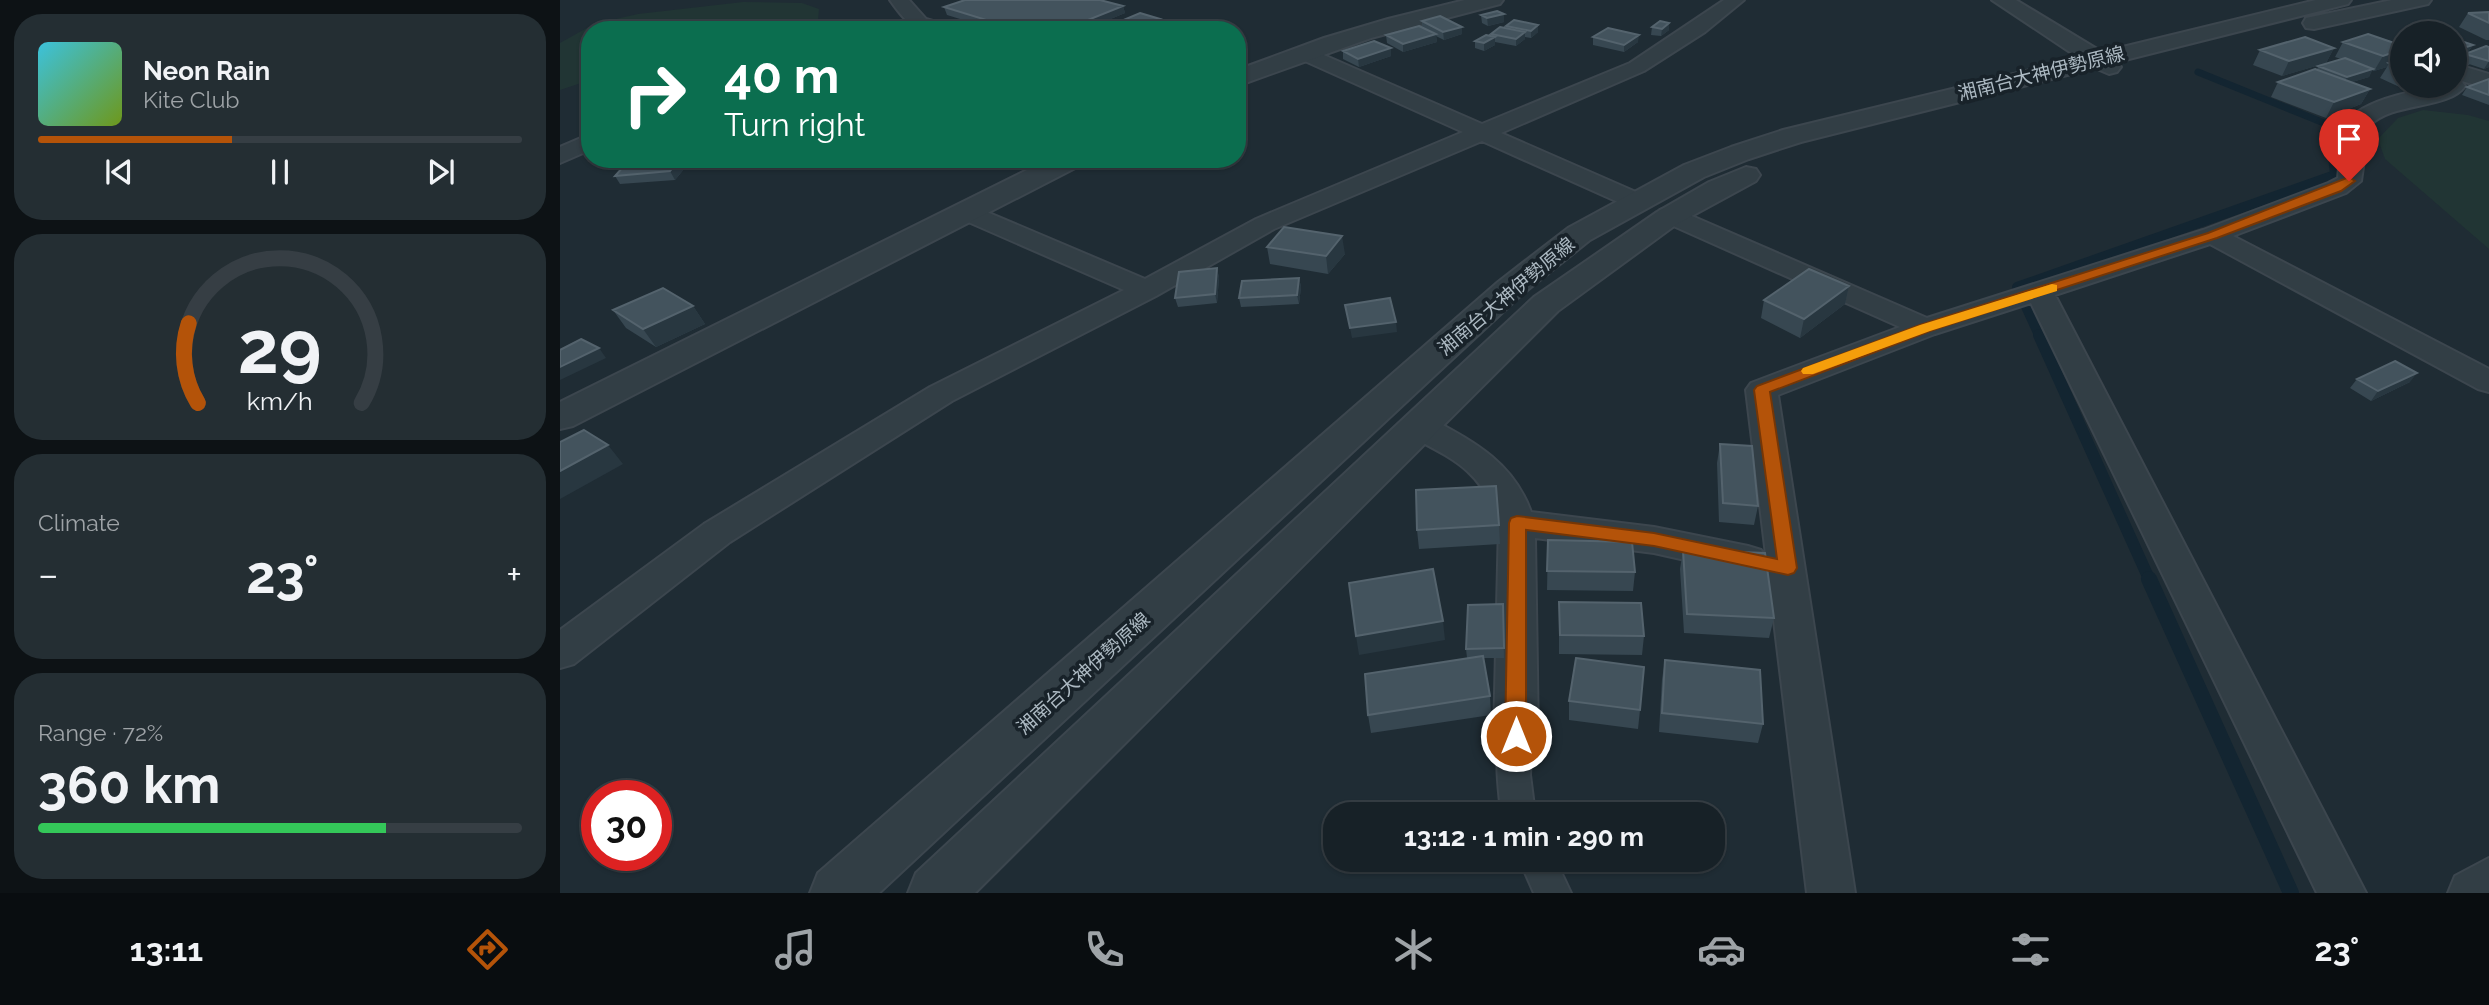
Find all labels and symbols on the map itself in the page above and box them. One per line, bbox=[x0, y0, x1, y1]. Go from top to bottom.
street label: 湘南台大神伊勢原線 bbox=[1955, 42, 2127, 104]
pin bbox=[2319, 109, 2379, 181]
street label: 湘南台大神伊勢原線 bbox=[1433, 233, 1579, 359]
street label: 湘南台大神伊勢原線 bbox=[1012, 608, 1154, 738]
position arrow bbox=[1479, 699, 1553, 773]
speed limit sign: 30 bbox=[581, 780, 672, 871]

